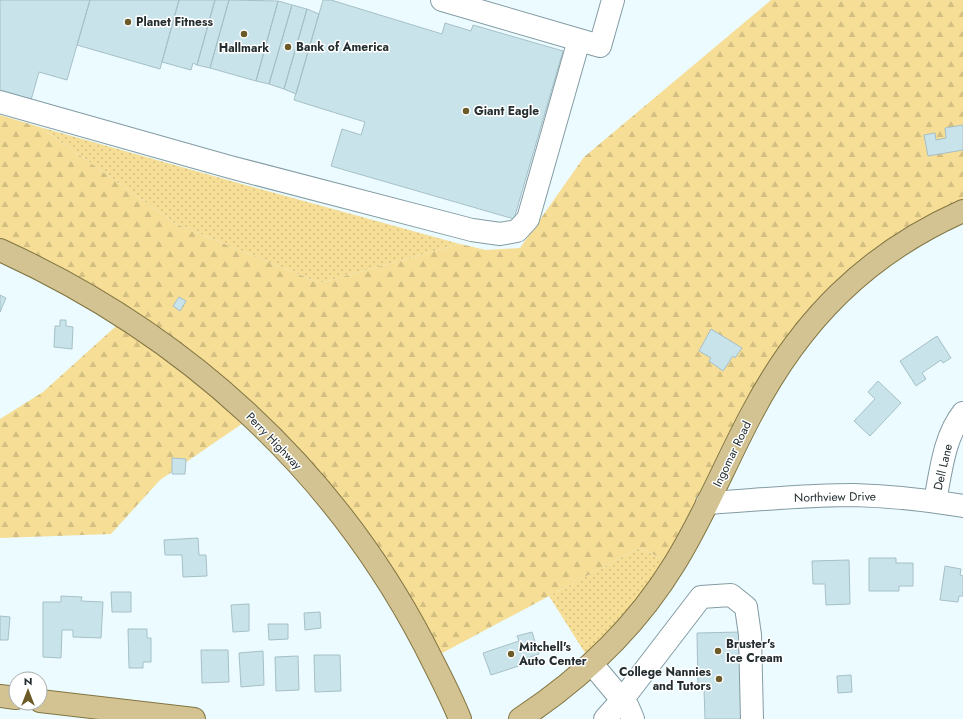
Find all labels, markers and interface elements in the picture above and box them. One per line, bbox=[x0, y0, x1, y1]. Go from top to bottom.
place label: Planet Fitness bbox=[136, 13, 213, 31]
marker: Planet Fitness bbox=[123, 17, 133, 27]
marker: Hallmark bbox=[239, 29, 249, 39]
place label: Bank of America bbox=[296, 38, 389, 56]
place label: Hallmark bbox=[219, 39, 269, 57]
marker: Bank of America bbox=[283, 42, 293, 52]
place label: Giant Eagle bbox=[474, 102, 539, 120]
marker: Giant Eagle bbox=[461, 106, 471, 116]
street label: Perry Highway bbox=[242, 408, 307, 474]
street label: Ingomar Road bbox=[708, 418, 756, 490]
street label: Dell Lane bbox=[929, 442, 957, 492]
street label: Northview Drive bbox=[794, 487, 876, 507]
place label: Bruster's Ice Cream bbox=[726, 635, 783, 667]
place label: Mitchell's Auto Center bbox=[518, 638, 587, 670]
marker: Bruster's Ice Cream bbox=[713, 646, 723, 656]
marker: Mitchell's Auto Center bbox=[506, 649, 516, 659]
place label: College Nannies and Tutors bbox=[619, 663, 712, 695]
north arrow bbox=[8, 671, 48, 711]
text: N bbox=[24, 673, 32, 689]
marker: College Nannies and Tutors bbox=[714, 674, 724, 684]

